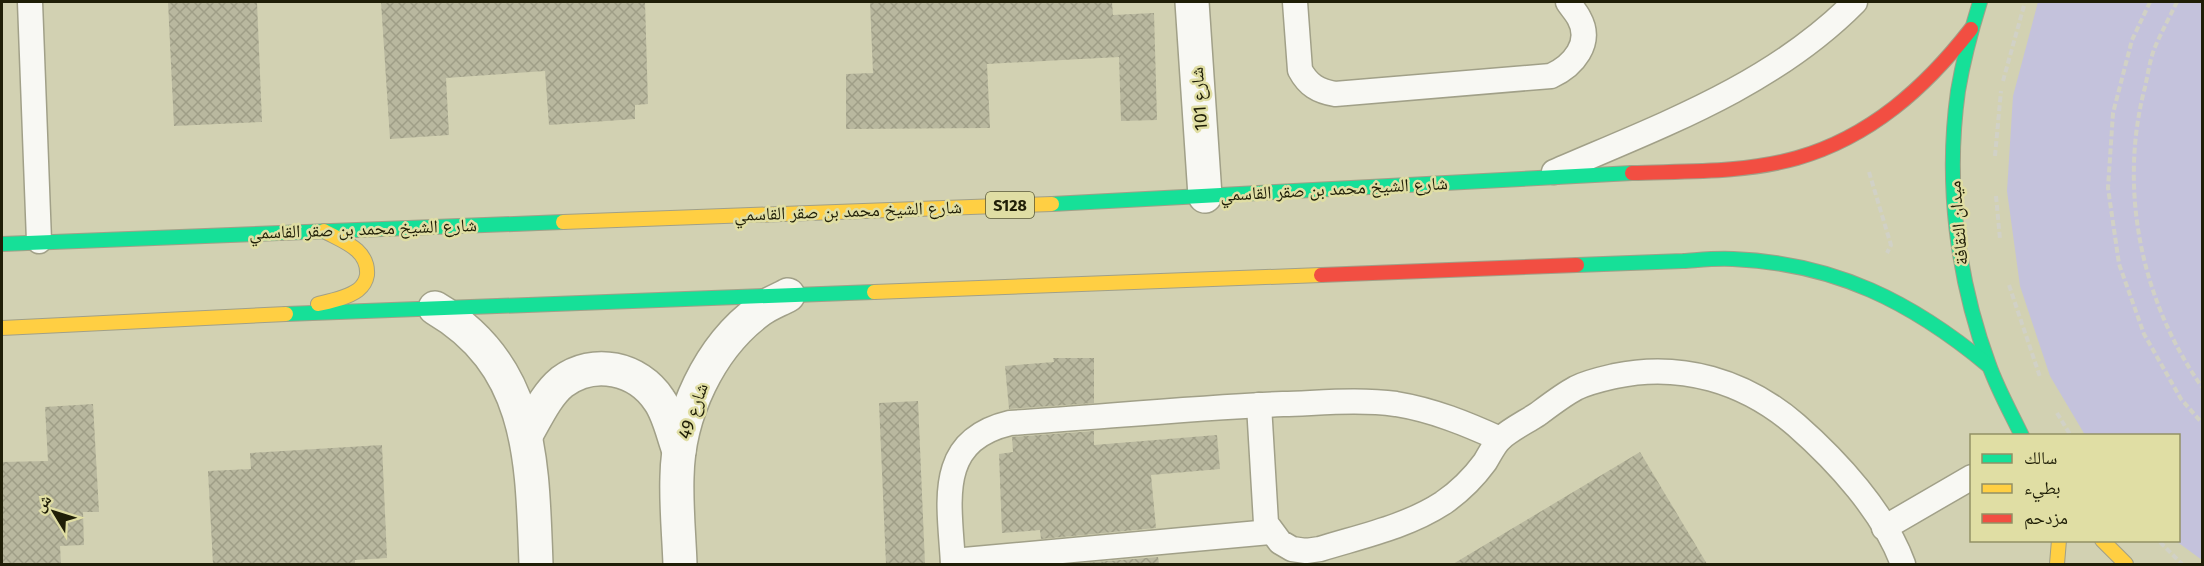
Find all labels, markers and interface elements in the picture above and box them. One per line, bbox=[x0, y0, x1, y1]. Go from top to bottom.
street label: شارع 101 bbox=[1186, 66, 1212, 132]
street label: شارع الشيخ محمد بن صقر القاسمي bbox=[1220, 172, 1449, 210]
street label: ميدان الثقافة bbox=[1943, 180, 1973, 266]
road number: S128 bbox=[986, 192, 1034, 218]
street label: شارع الشيخ محمد بن صقر القاسمي bbox=[734, 196, 962, 230]
street label: شارع الشيخ محمد بن صقر القاسمي bbox=[249, 214, 477, 248]
street label: شارع 49 bbox=[673, 380, 713, 442]
legend bbox=[1970, 434, 2180, 542]
text: سالك bbox=[2024, 447, 2057, 469]
text: بطيء bbox=[2024, 477, 2061, 503]
north arrow bbox=[24, 482, 84, 542]
text: ش bbox=[30, 491, 55, 516]
text: مزدحم bbox=[2024, 507, 2068, 530]

